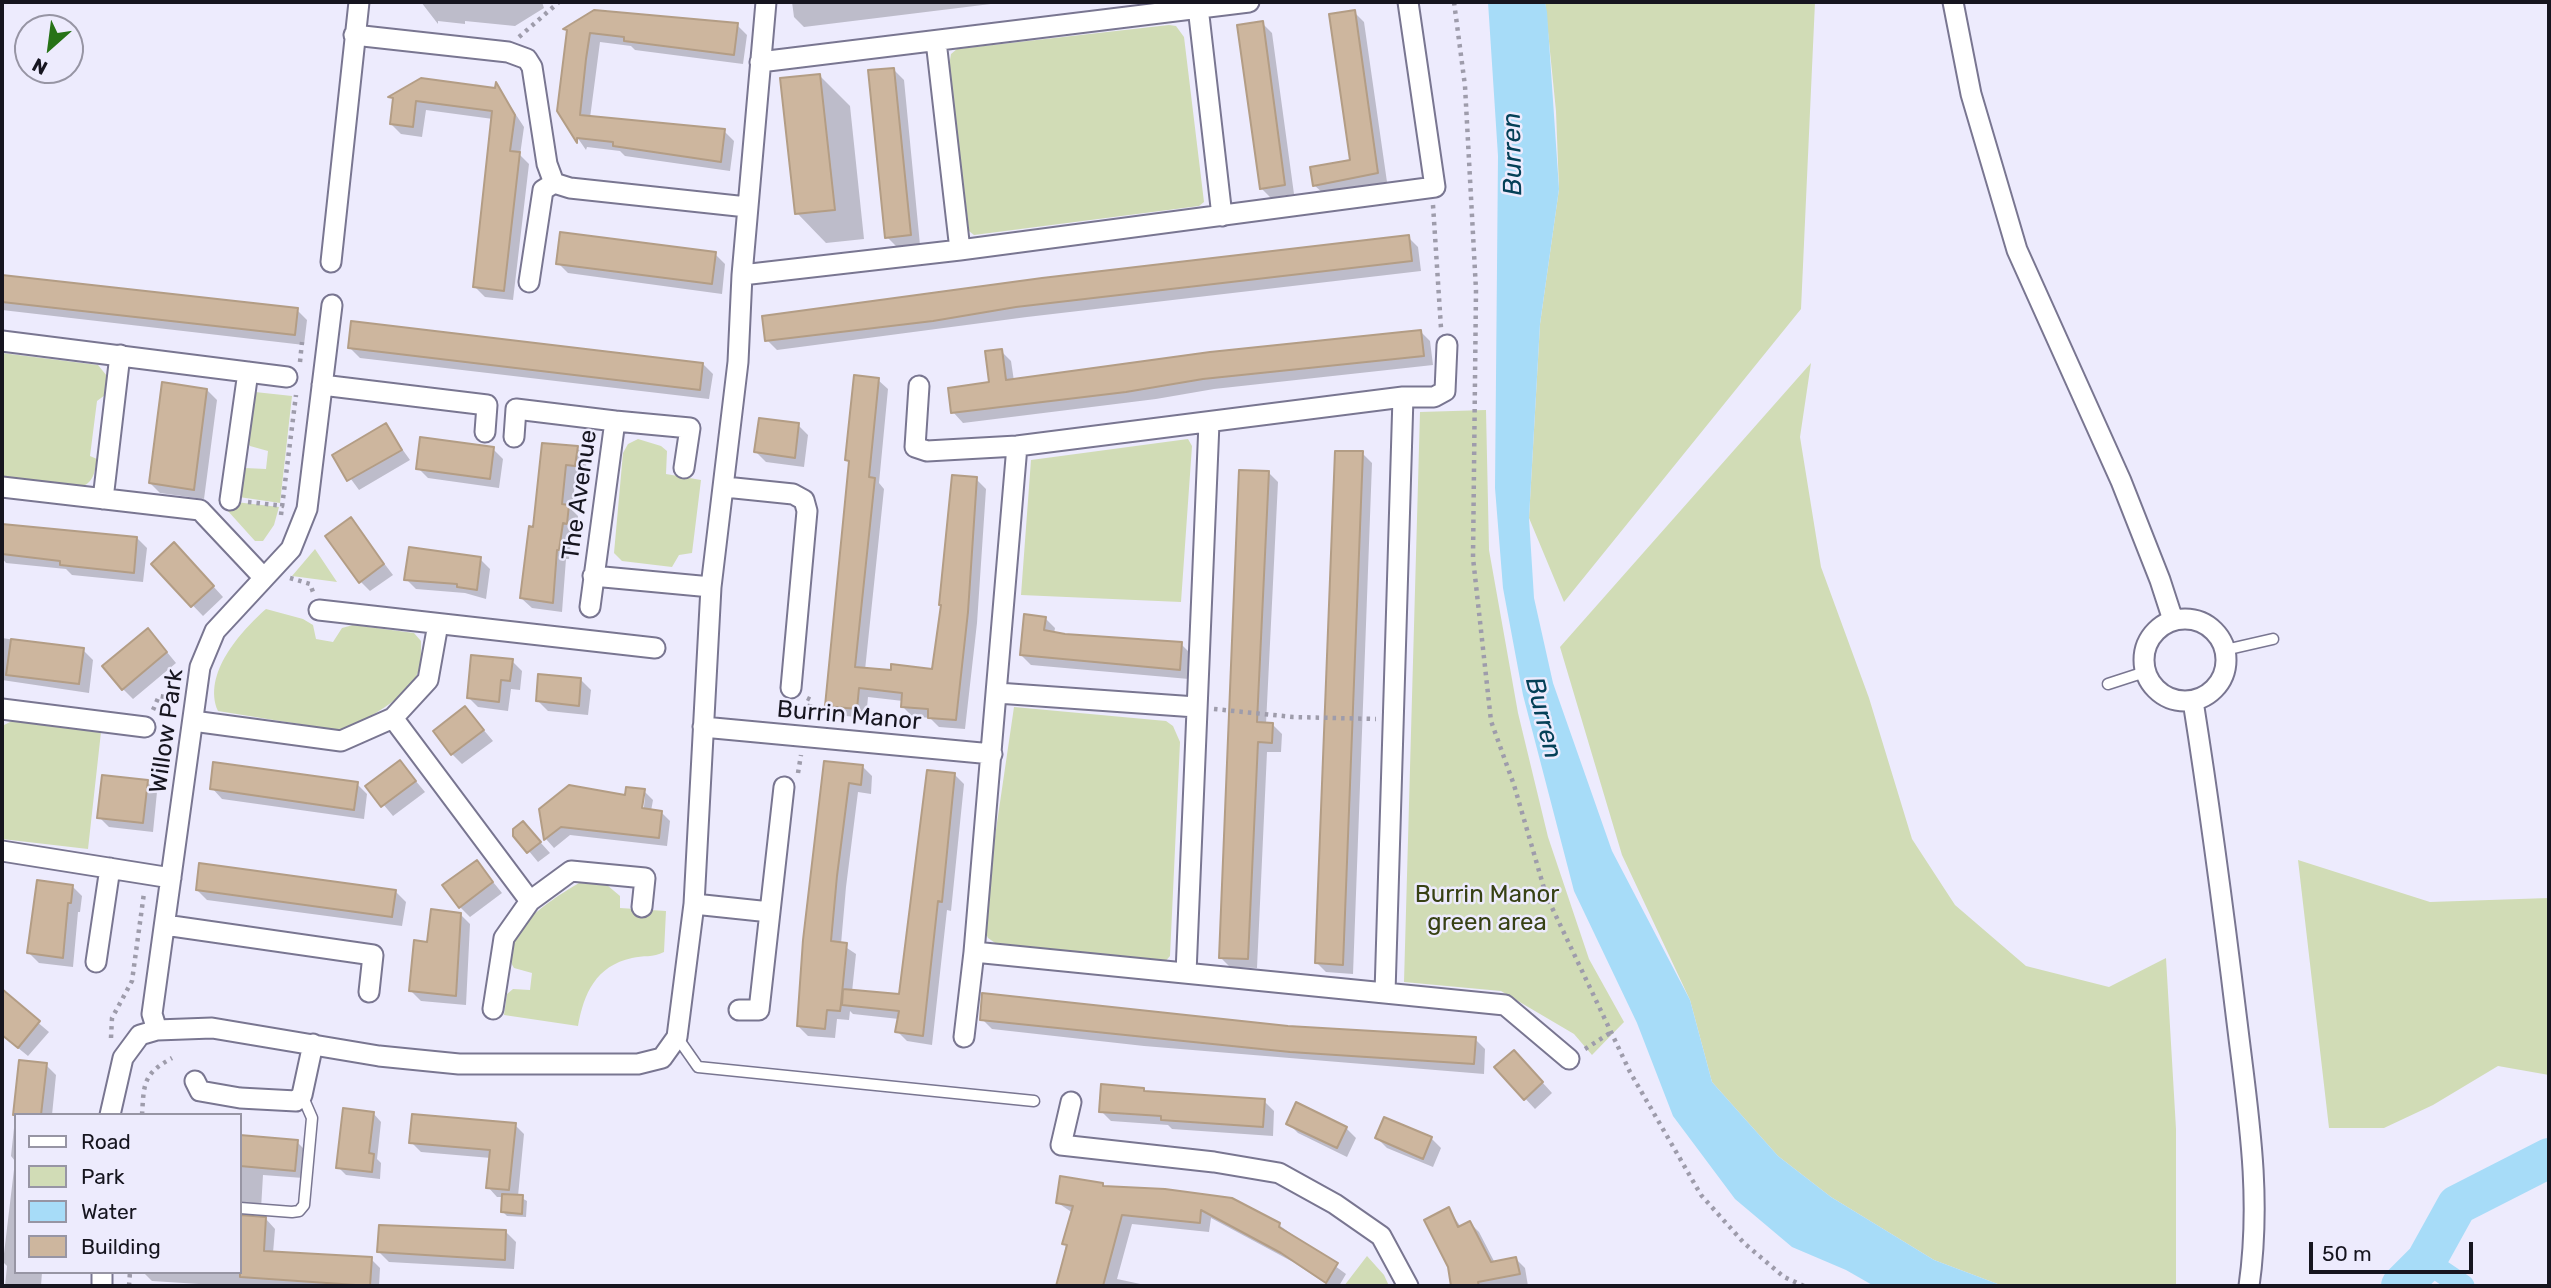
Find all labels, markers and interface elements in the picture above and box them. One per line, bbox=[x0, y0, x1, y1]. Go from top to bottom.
north arrow bbox=[14, 14, 84, 84]
text: N bbox=[28, 53, 51, 80]
water label: Burren bbox=[1497, 112, 1529, 196]
street label: The Avenue bbox=[557, 428, 603, 562]
street label: Willow Park bbox=[144, 667, 190, 795]
water label: Burren bbox=[1518, 674, 1568, 762]
street label: Burrin Manor bbox=[776, 695, 922, 737]
park label: Burrin Manor green area bbox=[1415, 881, 1559, 937]
legend bbox=[14, 1113, 242, 1274]
text: Road bbox=[81, 1129, 131, 1154]
text: Park bbox=[81, 1164, 125, 1189]
text: Water bbox=[81, 1199, 137, 1224]
scale bar bbox=[2313, 1228, 2478, 1272]
text: Building bbox=[81, 1234, 161, 1259]
text: 50 m bbox=[2322, 1241, 2372, 1266]

